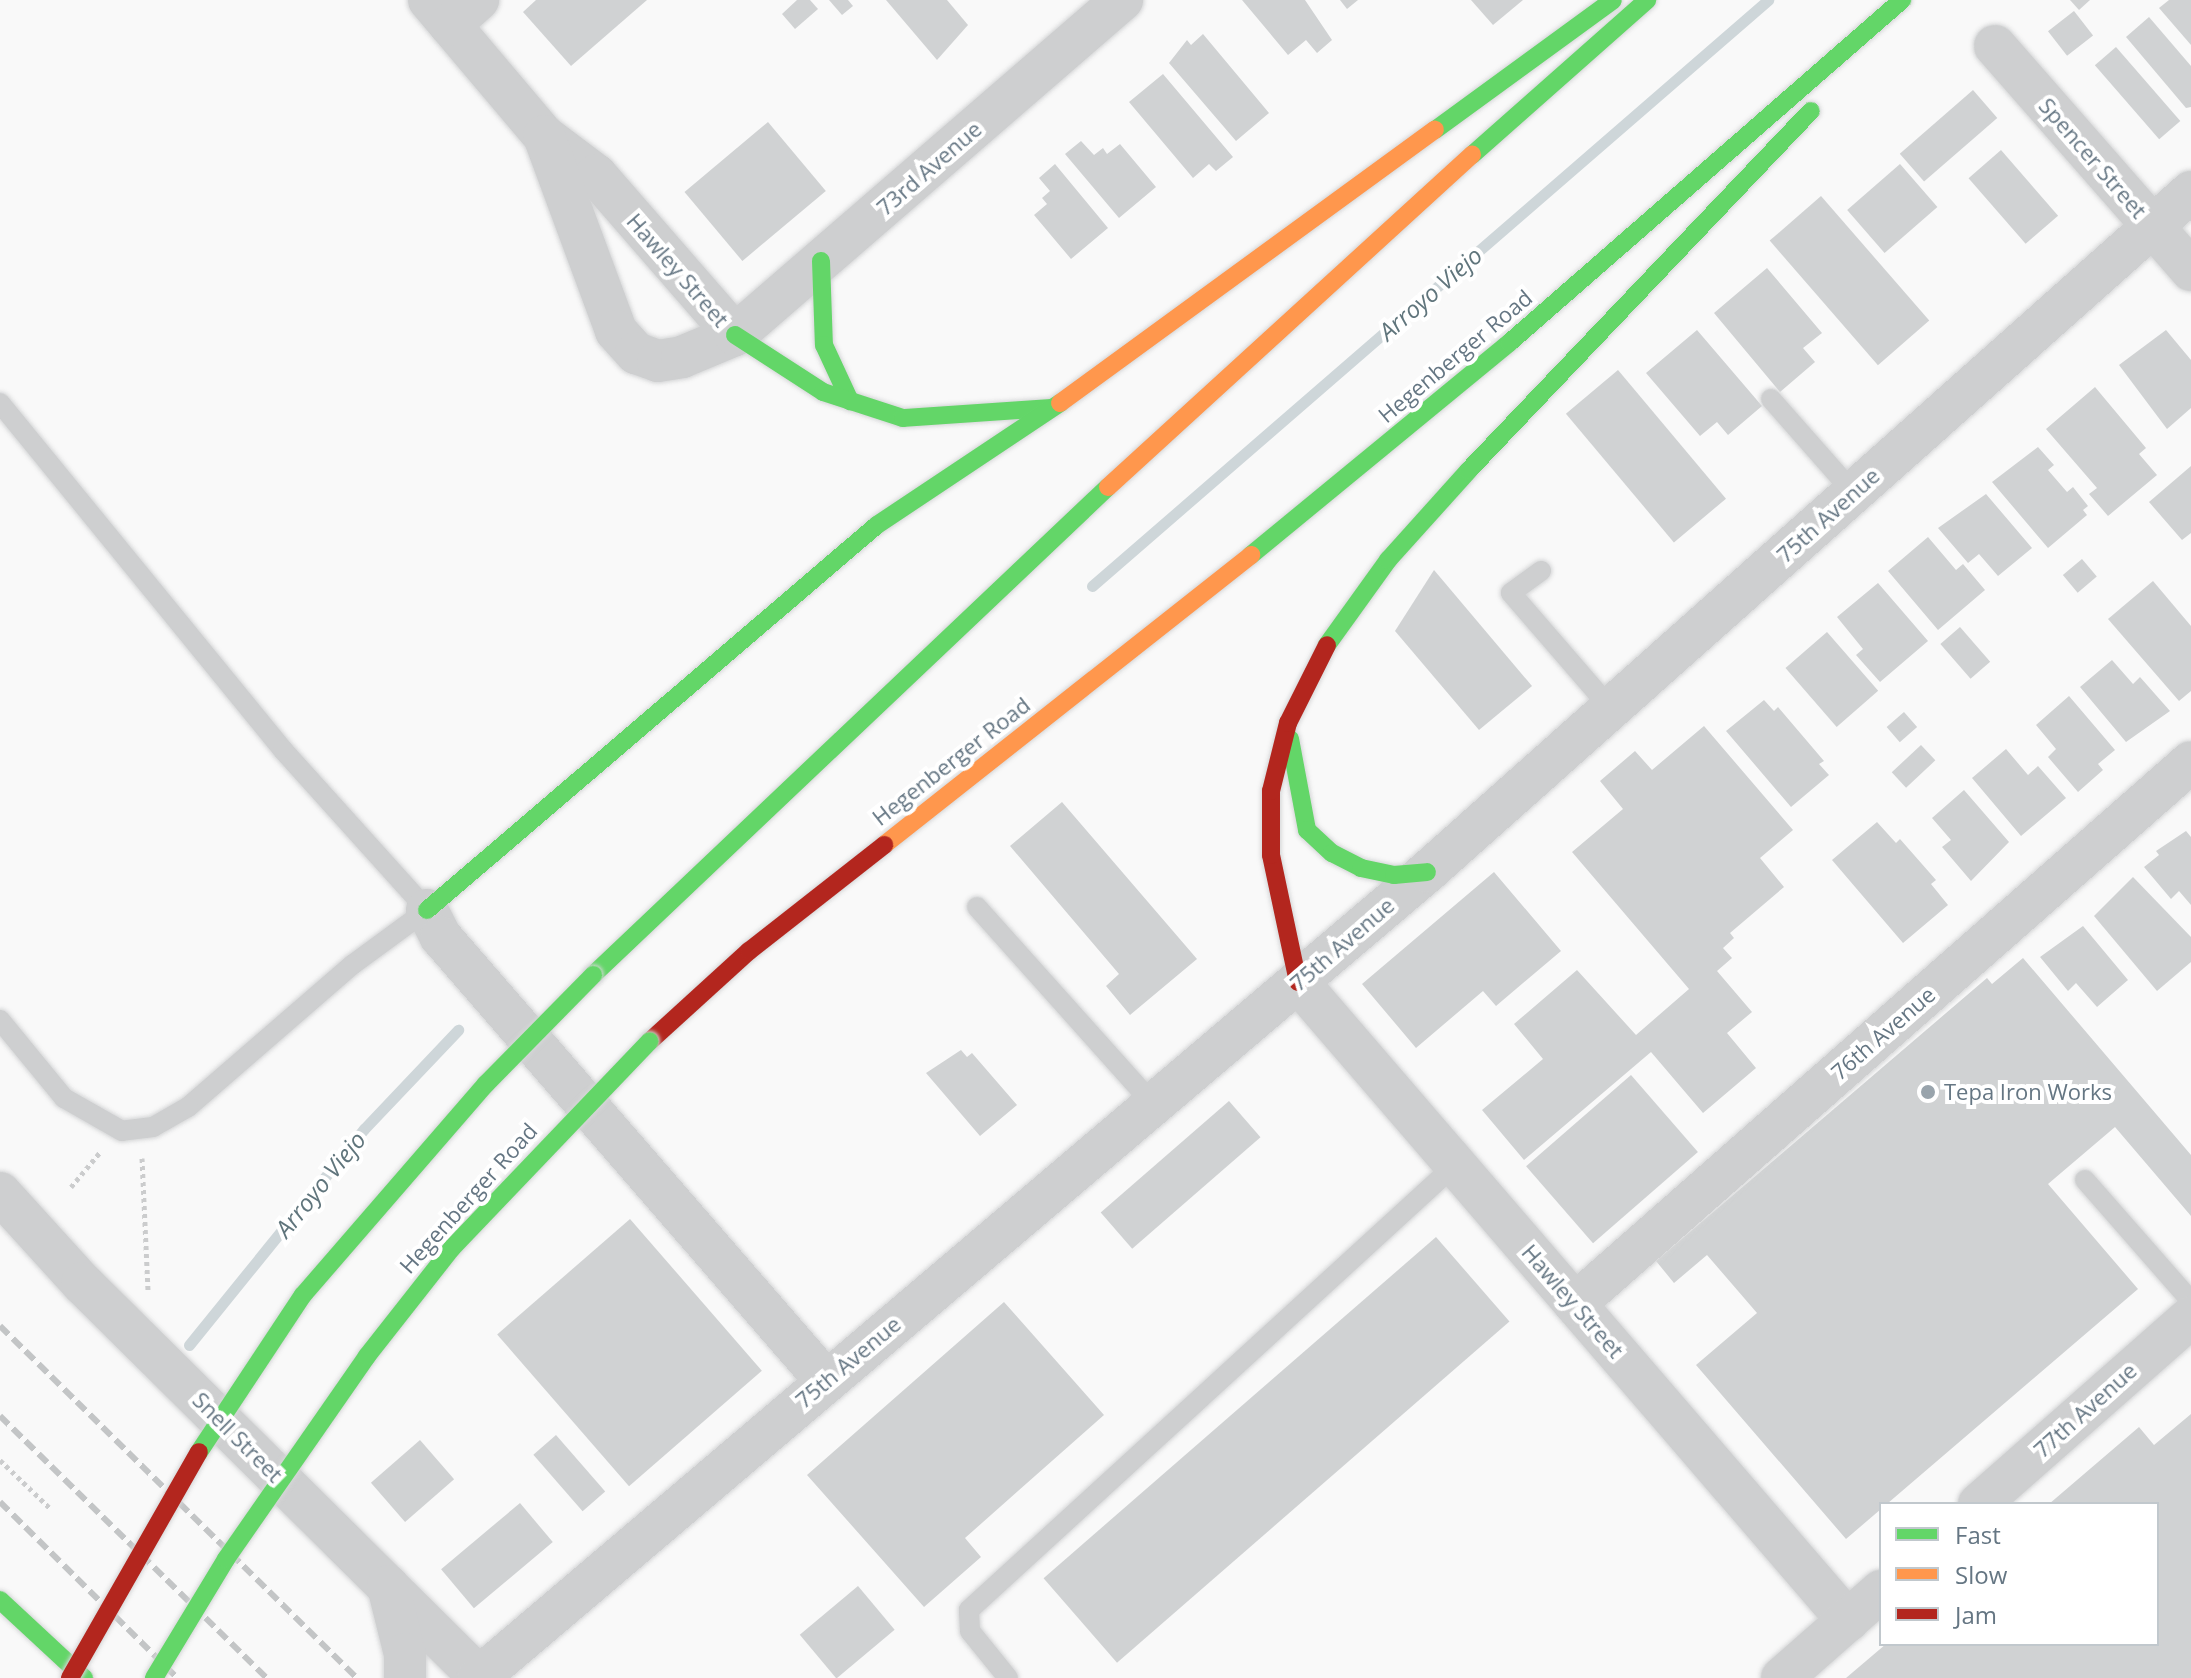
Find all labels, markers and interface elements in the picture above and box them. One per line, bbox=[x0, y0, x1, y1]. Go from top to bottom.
street label: Spencer Street bbox=[2034, 93, 2152, 223]
street label: 73rd Avenue bbox=[871, 115, 987, 221]
street label: Hawley Street bbox=[622, 208, 734, 332]
water label: Arroyo Viejo bbox=[1372, 240, 1488, 346]
street label: Hegenberger Road bbox=[1373, 284, 1537, 428]
street label: 75th Avenue bbox=[1771, 462, 1885, 568]
street label: Hegenberger Road bbox=[867, 691, 1035, 831]
street label: 75th Avenue bbox=[1285, 892, 1399, 996]
street label: 76th Avenue bbox=[1826, 981, 1940, 1085]
place label: Tepa Iron Works bbox=[1944, 1079, 2112, 1105]
marker: Tepa Iron Works bbox=[1919, 1083, 1937, 1101]
street label: Hegenberger Road bbox=[394, 1118, 542, 1278]
water label: Arroyo Viejo bbox=[269, 1125, 371, 1243]
street label: Hawley Street bbox=[1517, 1239, 1629, 1363]
street label: 75th Avenue bbox=[790, 1310, 906, 1414]
street label: 77th Avenue bbox=[2028, 1357, 2142, 1463]
street label: Snell Street bbox=[188, 1387, 288, 1487]
legend bbox=[1879, 1502, 2159, 1646]
text: Fast bbox=[1955, 1518, 2001, 1551]
text: Slow bbox=[1955, 1558, 2007, 1591]
text: Jam bbox=[1955, 1598, 1997, 1631]

